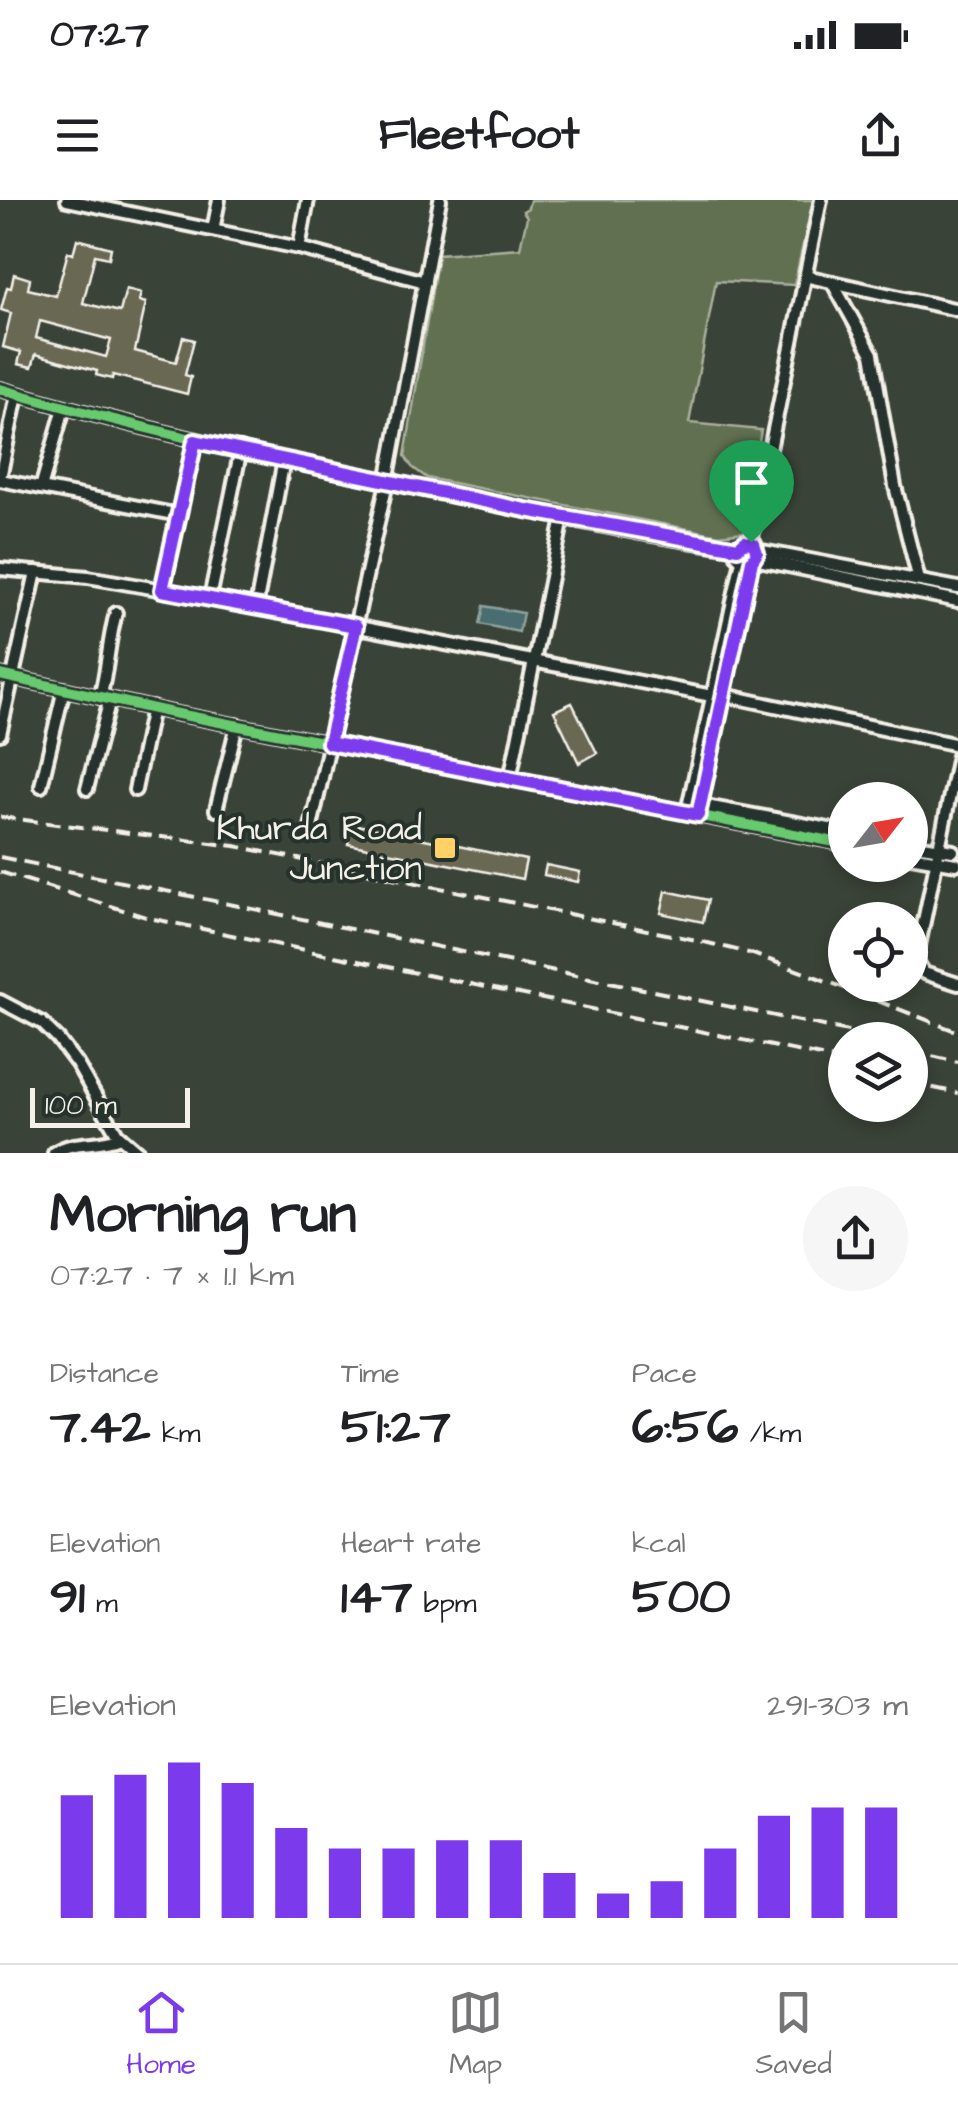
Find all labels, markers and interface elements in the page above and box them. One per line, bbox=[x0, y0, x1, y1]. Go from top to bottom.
text: 07:27 bbox=[50, 9, 149, 61]
text: Fleetfoot bbox=[379, 104, 579, 166]
icon: menu bbox=[50, 108, 105, 163]
icon: share bbox=[853, 108, 908, 163]
pin bbox=[709, 440, 794, 543]
icon: arrive bbox=[724, 455, 779, 510]
north arrow bbox=[828, 782, 928, 882]
map controls bbox=[828, 782, 928, 1122]
place label: Khurda Road Junction bbox=[216, 804, 422, 893]
marker: Khurda Road Junction bbox=[432, 835, 458, 861]
button: locate bbox=[828, 902, 928, 1002]
button: layers bbox=[828, 1022, 928, 1122]
scale bar bbox=[30, 1083, 190, 1128]
text: 100 m bbox=[45, 1086, 117, 1125]
text: Morning run bbox=[50, 1177, 356, 1253]
button: share bbox=[803, 1186, 908, 1291]
text: 07:27 · 7 × 1.1 km bbox=[50, 1253, 294, 1298]
text: Distance bbox=[50, 1354, 159, 1393]
text: Time bbox=[341, 1354, 400, 1393]
text: Pace bbox=[632, 1354, 697, 1393]
text: 7.42 bbox=[50, 1393, 150, 1462]
text: 51:27 bbox=[341, 1393, 451, 1462]
text: 6:56 bbox=[632, 1393, 738, 1462]
text: km bbox=[150, 1414, 201, 1453]
text: /km bbox=[738, 1414, 801, 1453]
text: Elevation bbox=[50, 1524, 160, 1563]
text: Heart rate bbox=[341, 1524, 482, 1563]
text: kcal bbox=[632, 1524, 686, 1563]
text: 91 bbox=[50, 1563, 85, 1632]
text: 147 bbox=[341, 1563, 412, 1632]
text: 500 bbox=[632, 1563, 731, 1632]
text: m bbox=[85, 1584, 118, 1623]
text: bpm bbox=[412, 1584, 477, 1623]
text: Elevation bbox=[50, 1683, 176, 1728]
text: 291–303 m bbox=[767, 1683, 908, 1728]
tab: Home bbox=[126, 1985, 196, 2084]
tab: Map bbox=[448, 1985, 503, 2084]
tab: Saved bbox=[756, 1985, 832, 2084]

